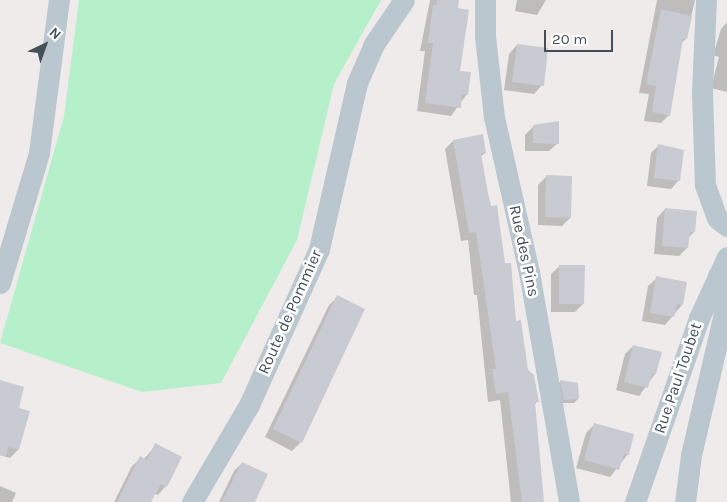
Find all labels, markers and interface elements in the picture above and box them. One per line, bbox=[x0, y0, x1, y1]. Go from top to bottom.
north arrow bbox=[20, 20, 70, 70]
scale bar bbox=[547, 20, 616, 52]
text: N bbox=[46, 24, 65, 43]
text: 20 m bbox=[552, 30, 587, 48]
street label: Rue des Pins bbox=[505, 203, 543, 299]
street label: Route de Pommier bbox=[254, 247, 326, 377]
street label: Rue Paul Toubet bbox=[650, 320, 706, 436]

